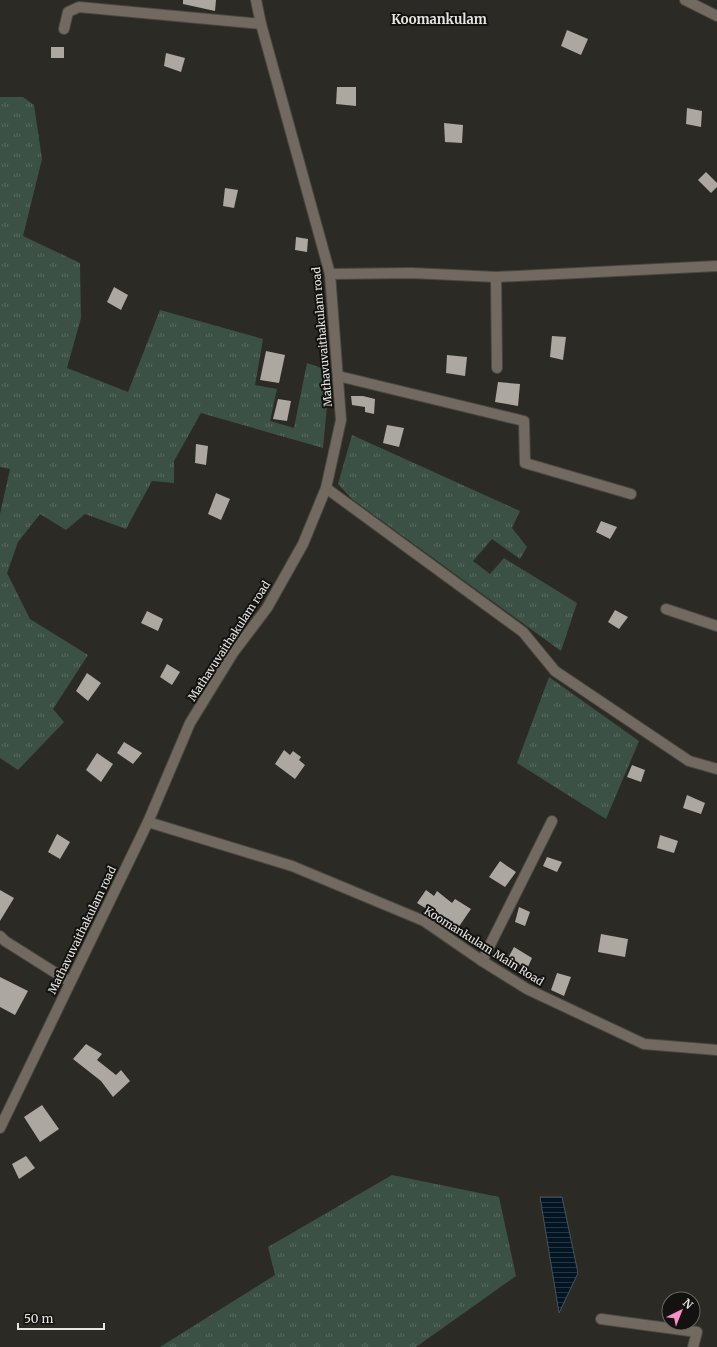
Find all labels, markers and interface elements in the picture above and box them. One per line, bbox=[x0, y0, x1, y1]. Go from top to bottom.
district label: Koomankulam bbox=[391, 11, 487, 28]
street label: Mathavuvaithakulam road bbox=[309, 266, 335, 408]
street label: Mathavuvaithakulam road bbox=[185, 578, 273, 704]
street label: Mathavuvaithakulam road bbox=[45, 863, 119, 996]
street label: Koomankulam Main Road bbox=[422, 903, 547, 989]
north arrow bbox=[661, 1291, 701, 1331]
text: N bbox=[680, 1296, 696, 1312]
scale bar bbox=[18, 1305, 104, 1331]
text: 50 m bbox=[24, 1311, 53, 1326]

